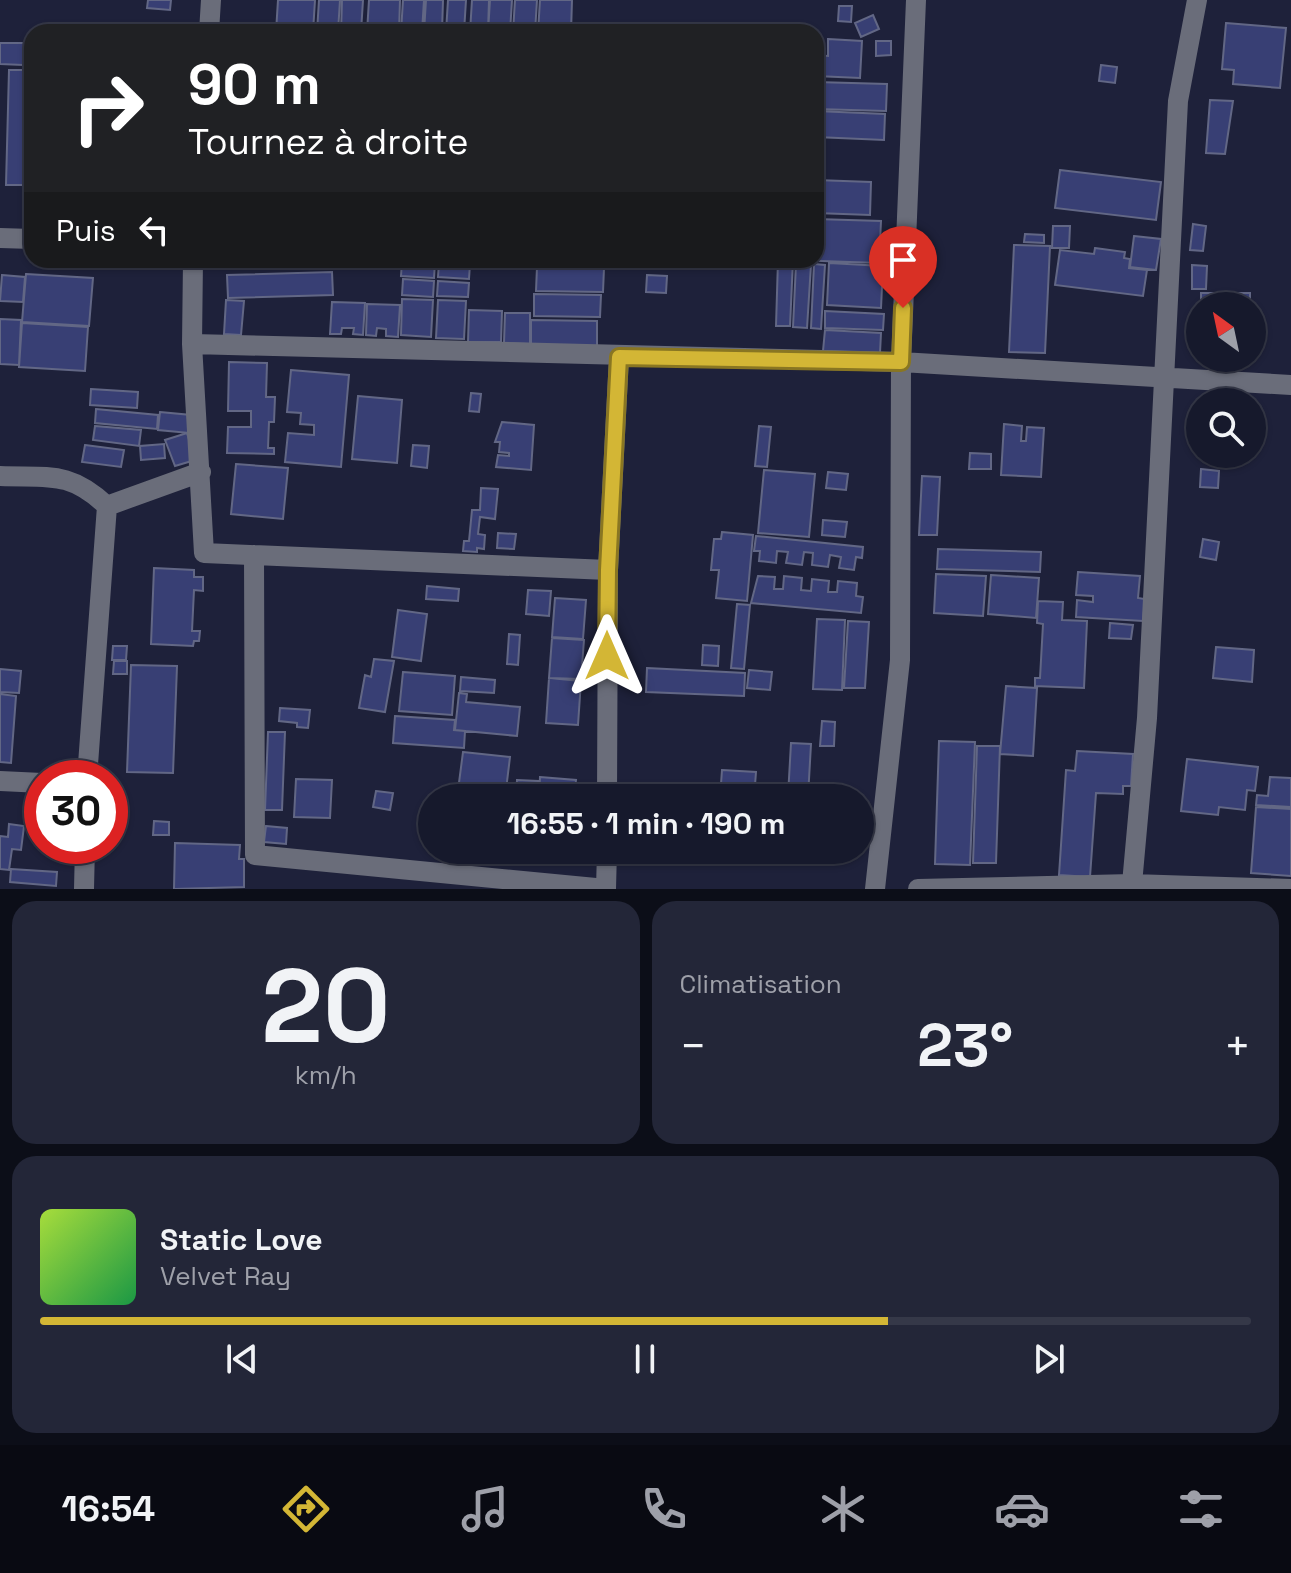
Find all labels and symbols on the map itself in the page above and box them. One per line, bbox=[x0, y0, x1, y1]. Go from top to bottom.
pin bbox=[869, 226, 937, 308]
north arrow bbox=[1186, 292, 1266, 372]
position arrow bbox=[565, 614, 649, 698]
speed limit sign: 30 bbox=[24, 760, 128, 864]

